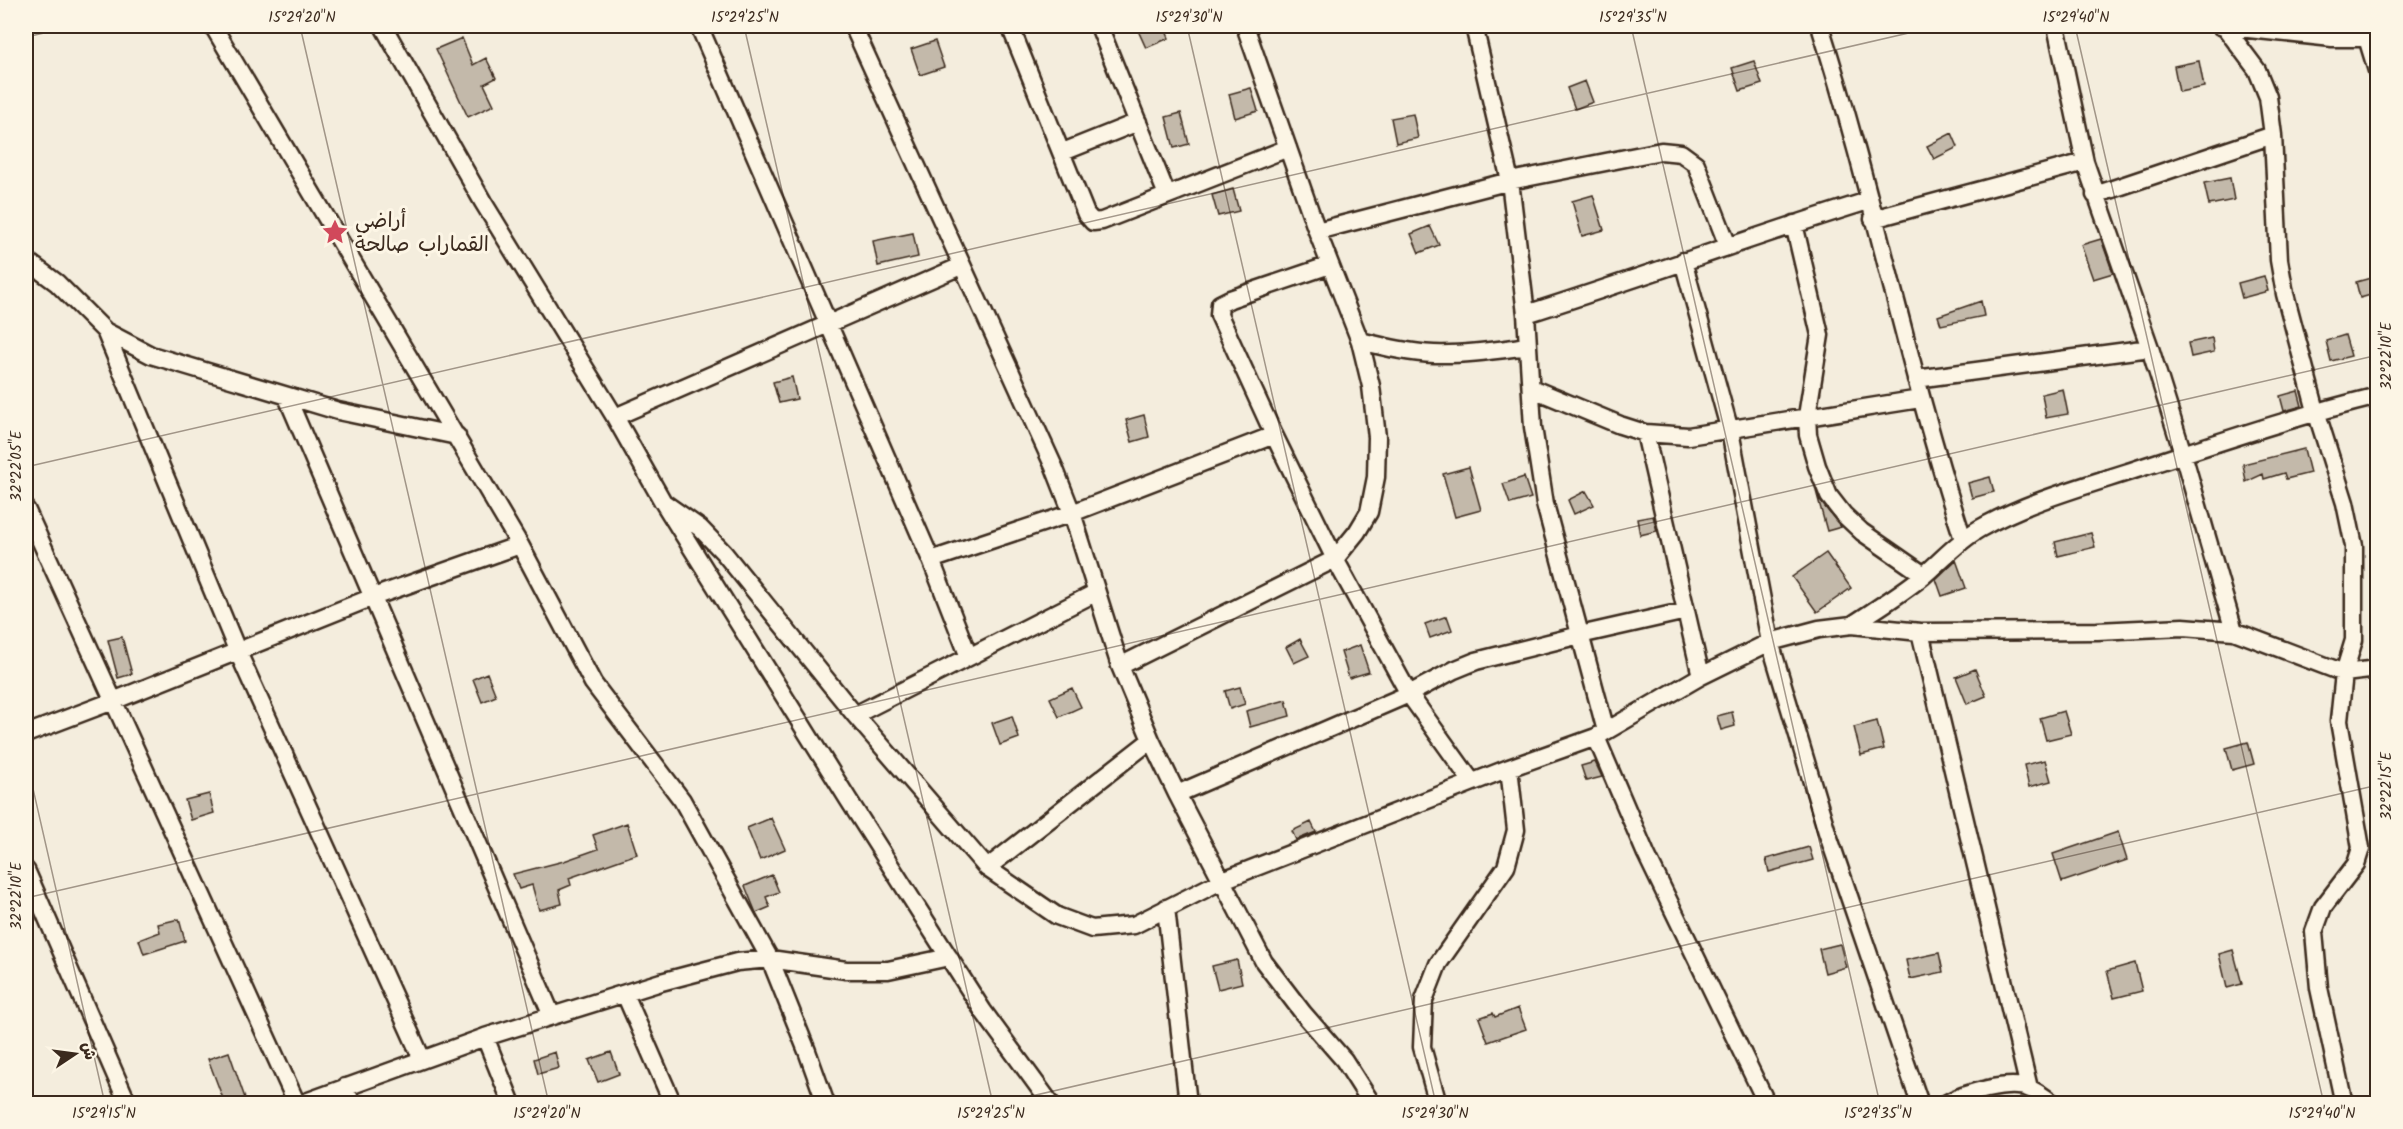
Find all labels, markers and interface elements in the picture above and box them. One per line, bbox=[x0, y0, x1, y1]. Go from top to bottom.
text: 15°29'20"N bbox=[268, 6, 336, 30]
text: 15°29'25"N bbox=[711, 6, 779, 30]
text: 15°29'30"N bbox=[1155, 6, 1223, 30]
text: 15°29'35"N bbox=[1599, 6, 1667, 30]
text: 15°29'40"N bbox=[2043, 6, 2109, 30]
place label: أراضي القماراب صالحة bbox=[355, 205, 489, 262]
place icon: أراضي القماراب صالحة bbox=[320, 217, 350, 247]
text: 32°22'10"E bbox=[2375, 321, 2399, 390]
text: 32°22'05"E bbox=[5, 429, 29, 502]
text: 32°22'15"E bbox=[2375, 751, 2399, 820]
text: 32°22'10"E bbox=[5, 861, 29, 930]
north arrow bbox=[45, 1024, 105, 1084]
text: ش bbox=[74, 1040, 102, 1062]
text: 15°29'15"N bbox=[72, 1102, 136, 1126]
text: 15°29'20"N bbox=[513, 1102, 581, 1126]
text: 15°29'25"N bbox=[957, 1102, 1025, 1126]
text: 15°29'30"N bbox=[1401, 1102, 1469, 1126]
text: 15°29'35"N bbox=[1844, 1102, 1912, 1126]
text: 15°29'40"N bbox=[2289, 1102, 2355, 1126]

